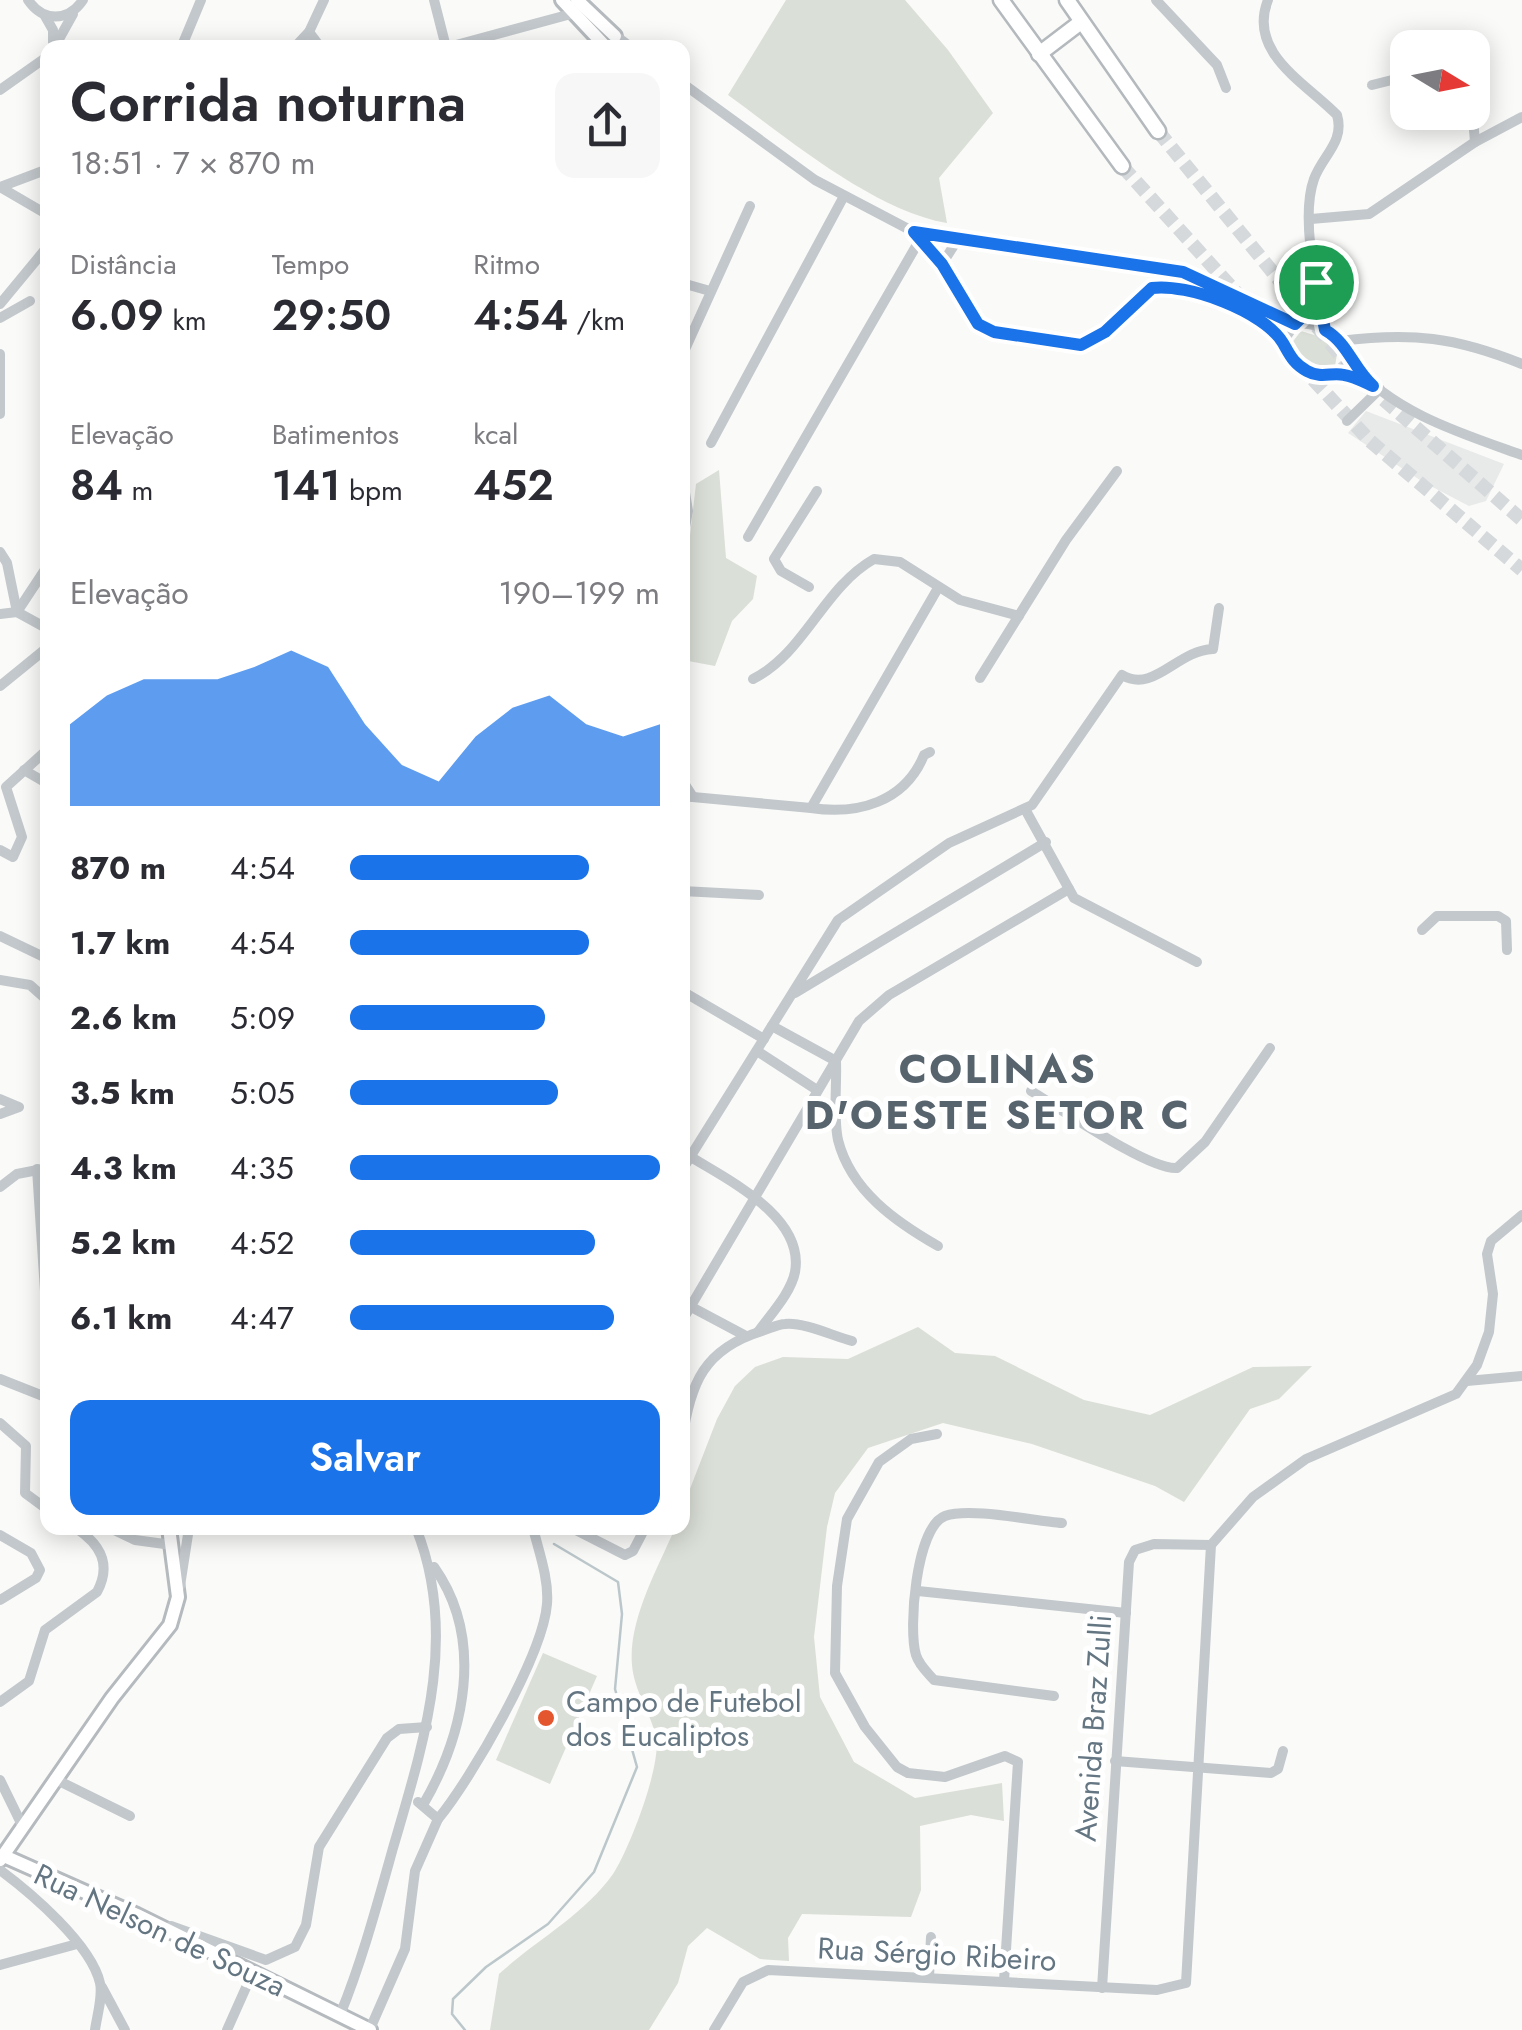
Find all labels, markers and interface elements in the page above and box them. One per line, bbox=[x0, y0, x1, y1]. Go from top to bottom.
north arrow bbox=[1390, 30, 1490, 130]
map controls bbox=[1390, 30, 1490, 130]
text: Corrida noturna bbox=[70, 62, 466, 142]
button: share bbox=[555, 73, 660, 178]
text: 18:51 · 7 × 870 m bbox=[70, 140, 315, 186]
pin bbox=[1274, 240, 1359, 325]
text: Distância bbox=[70, 244, 177, 285]
text: Tempo bbox=[272, 244, 349, 285]
text: Ritmo bbox=[473, 244, 540, 285]
icon: arrive bbox=[1289, 255, 1344, 310]
text: 6.09 bbox=[70, 285, 164, 346]
text: 29:50 bbox=[272, 285, 391, 346]
text: 4:54 bbox=[473, 285, 568, 346]
text: km bbox=[164, 300, 207, 341]
text: /km bbox=[568, 300, 625, 341]
text: Elevação bbox=[70, 414, 174, 455]
text: Batimentos bbox=[272, 414, 399, 455]
text: kcal bbox=[473, 414, 519, 455]
text: 84 bbox=[70, 455, 123, 516]
text: 141 bbox=[272, 455, 341, 516]
text: 452 bbox=[473, 455, 554, 516]
text: m bbox=[123, 470, 153, 511]
text: bpm bbox=[341, 470, 403, 511]
text: Elevação bbox=[70, 570, 189, 616]
text: 190–199 m bbox=[498, 570, 660, 616]
text: 870 m bbox=[70, 845, 166, 891]
text: 4:54 bbox=[230, 845, 295, 891]
text: 1.7 km bbox=[70, 920, 170, 966]
text: 4:54 bbox=[230, 920, 295, 966]
text: 2.6 km bbox=[70, 995, 177, 1041]
text: 5:09 bbox=[230, 995, 295, 1041]
district label: COLINAS D'OESTE SETOR C bbox=[805, 1040, 1191, 1144]
text: 3.5 km bbox=[70, 1070, 175, 1116]
text: 5:05 bbox=[230, 1070, 295, 1116]
text: 4.3 km bbox=[70, 1145, 177, 1191]
text: 4:35 bbox=[230, 1145, 294, 1191]
text: 5.2 km bbox=[70, 1220, 176, 1266]
text: 4:52 bbox=[230, 1220, 295, 1266]
text: 6.1 km bbox=[70, 1295, 172, 1341]
text: 4:47 bbox=[230, 1295, 294, 1341]
button: Salvar bbox=[70, 1400, 660, 1515]
street label: Avenida Braz Zulli bbox=[1064, 1613, 1122, 1843]
place label: Campo de Futebol dos Eucaliptos bbox=[566, 1680, 802, 1757]
marker: Campo de Futebol dos Eucaliptos bbox=[535, 1707, 557, 1729]
street label: Rua Nelson de Souza bbox=[27, 1853, 293, 2007]
street label: Rua Sérgio Ribeiro bbox=[816, 1926, 1058, 1982]

